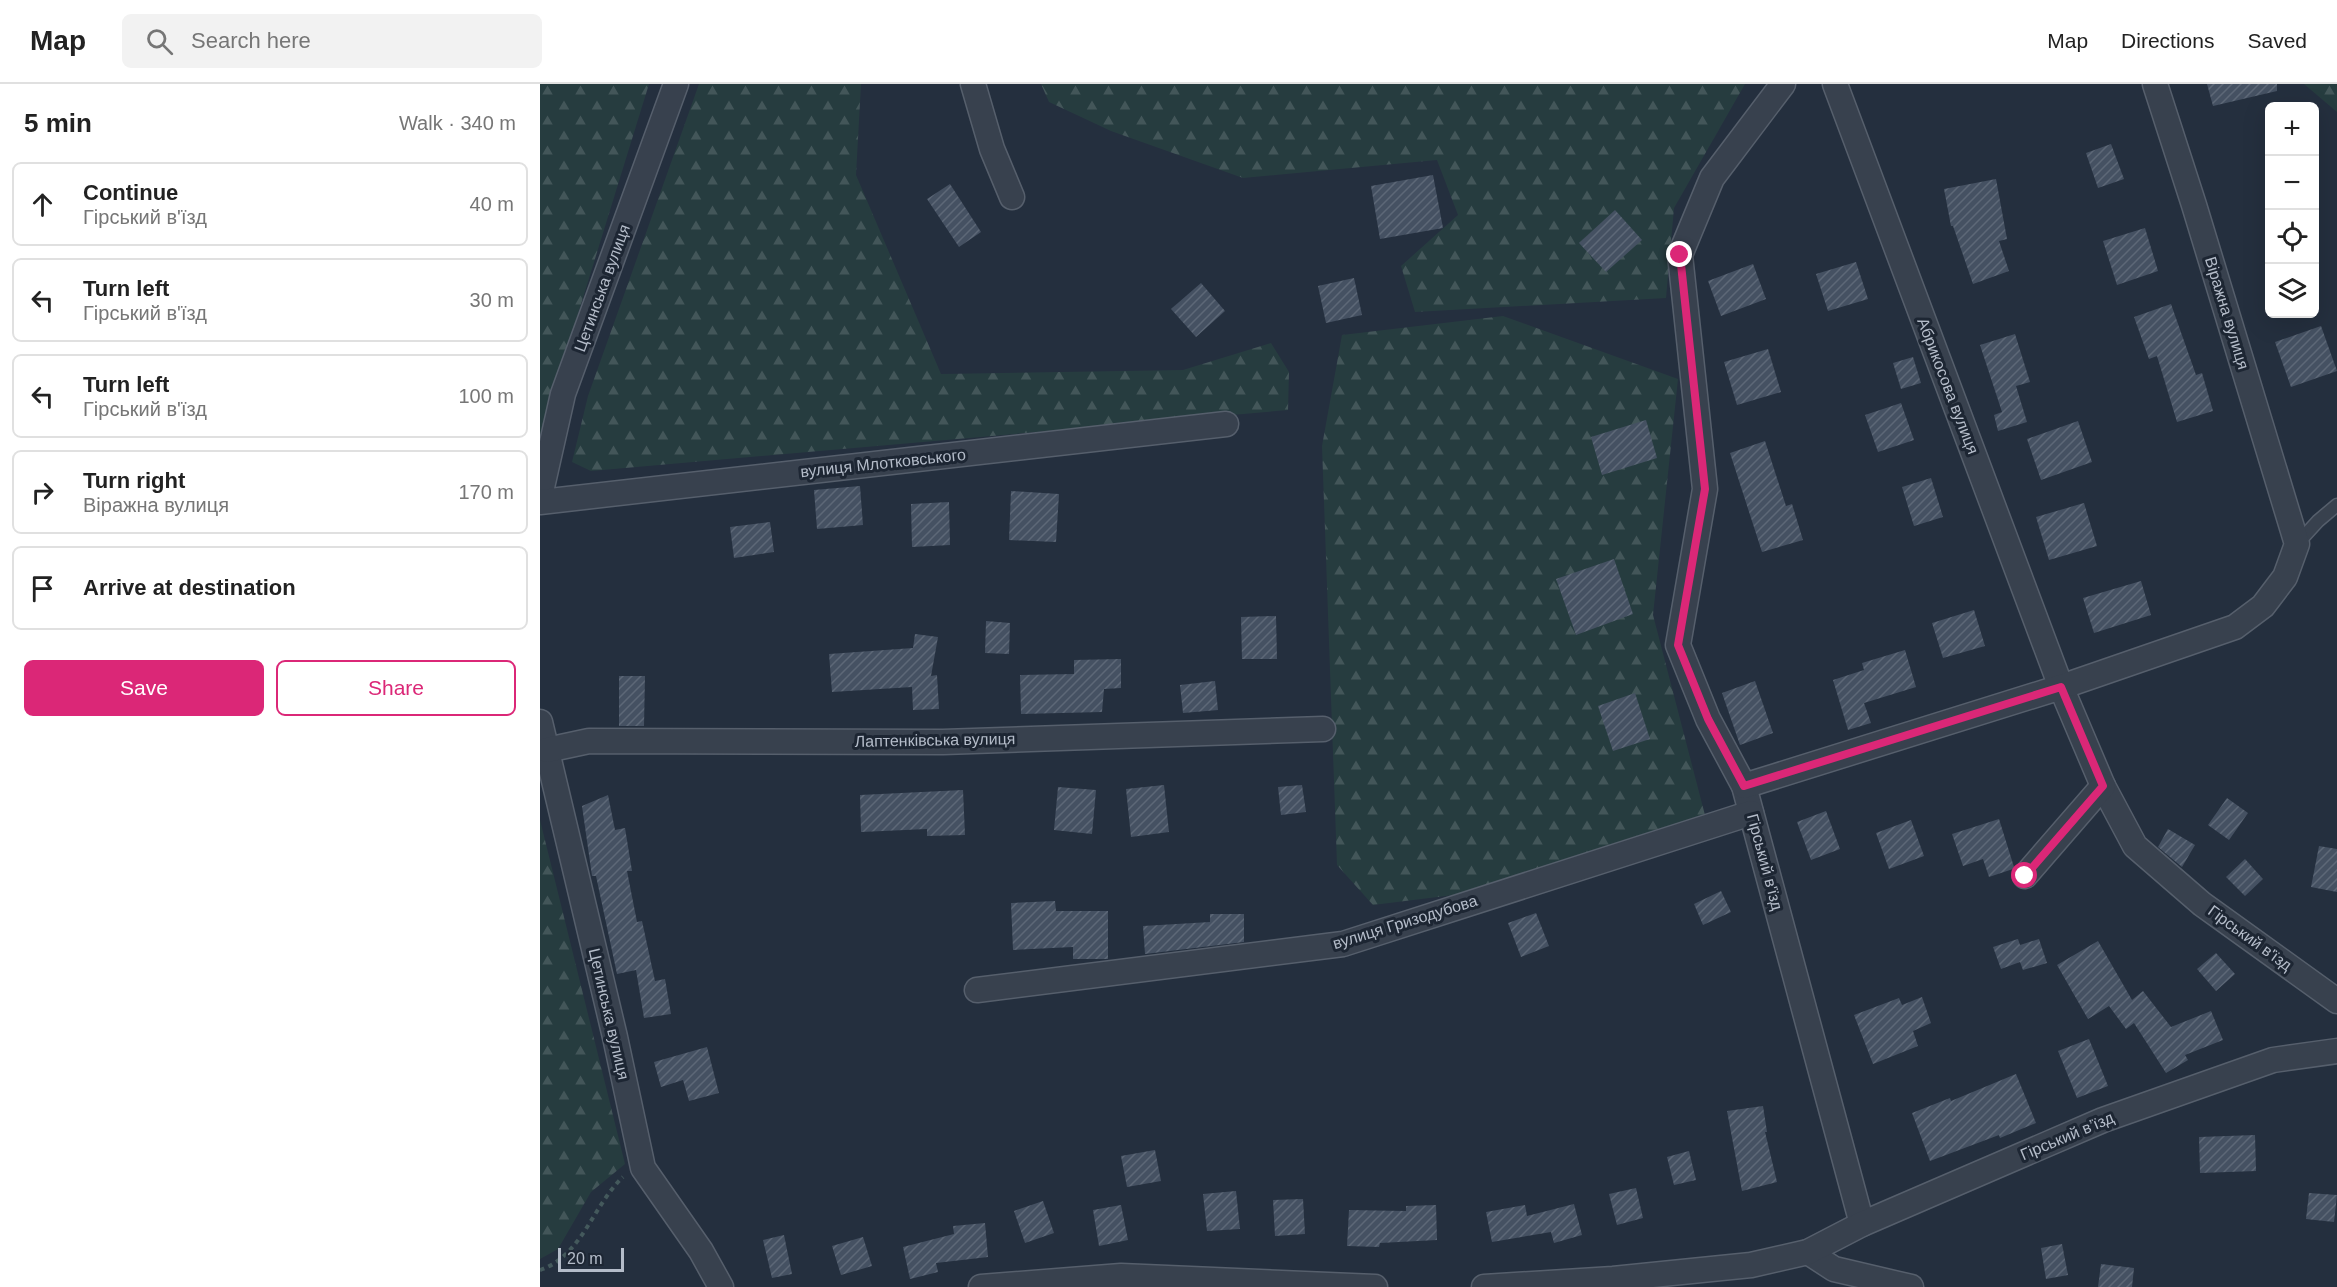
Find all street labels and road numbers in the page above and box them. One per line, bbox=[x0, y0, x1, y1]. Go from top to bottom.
street label: Цетинська вулиця bbox=[571, 222, 633, 354]
street label: Віражна вулиця bbox=[2202, 255, 2252, 371]
street label: Абрикосова вулиця bbox=[1914, 316, 1982, 456]
street label: вулиця Млотковського bbox=[799, 446, 967, 480]
street label: Лаптенківська вулиця bbox=[854, 730, 1016, 750]
street label: Гірський в'їзд bbox=[1744, 812, 1786, 913]
street label: вулиця Гризодубова bbox=[1331, 892, 1480, 952]
street label: Гірський в'їзд bbox=[2205, 902, 2296, 974]
street label: Цетинська вулиця bbox=[586, 947, 632, 1081]
street label: Гірський в’їзд bbox=[2018, 1108, 2117, 1163]

